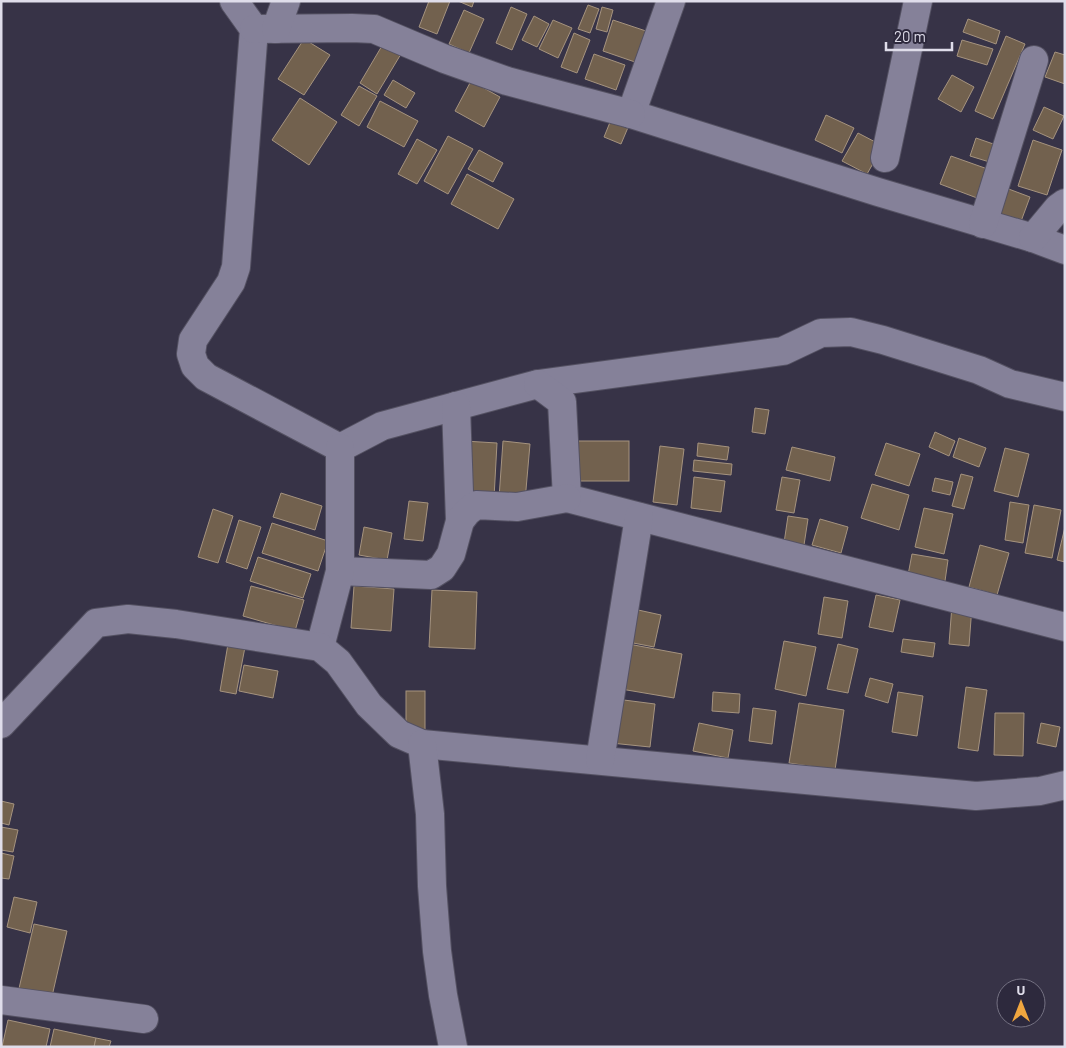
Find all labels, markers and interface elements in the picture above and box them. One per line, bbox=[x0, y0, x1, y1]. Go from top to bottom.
scale bar bbox=[886, 20, 952, 52]
text: 20 m bbox=[894, 27, 926, 45]
north arrow bbox=[996, 978, 1046, 1028]
text: U bbox=[1017, 981, 1026, 998]

